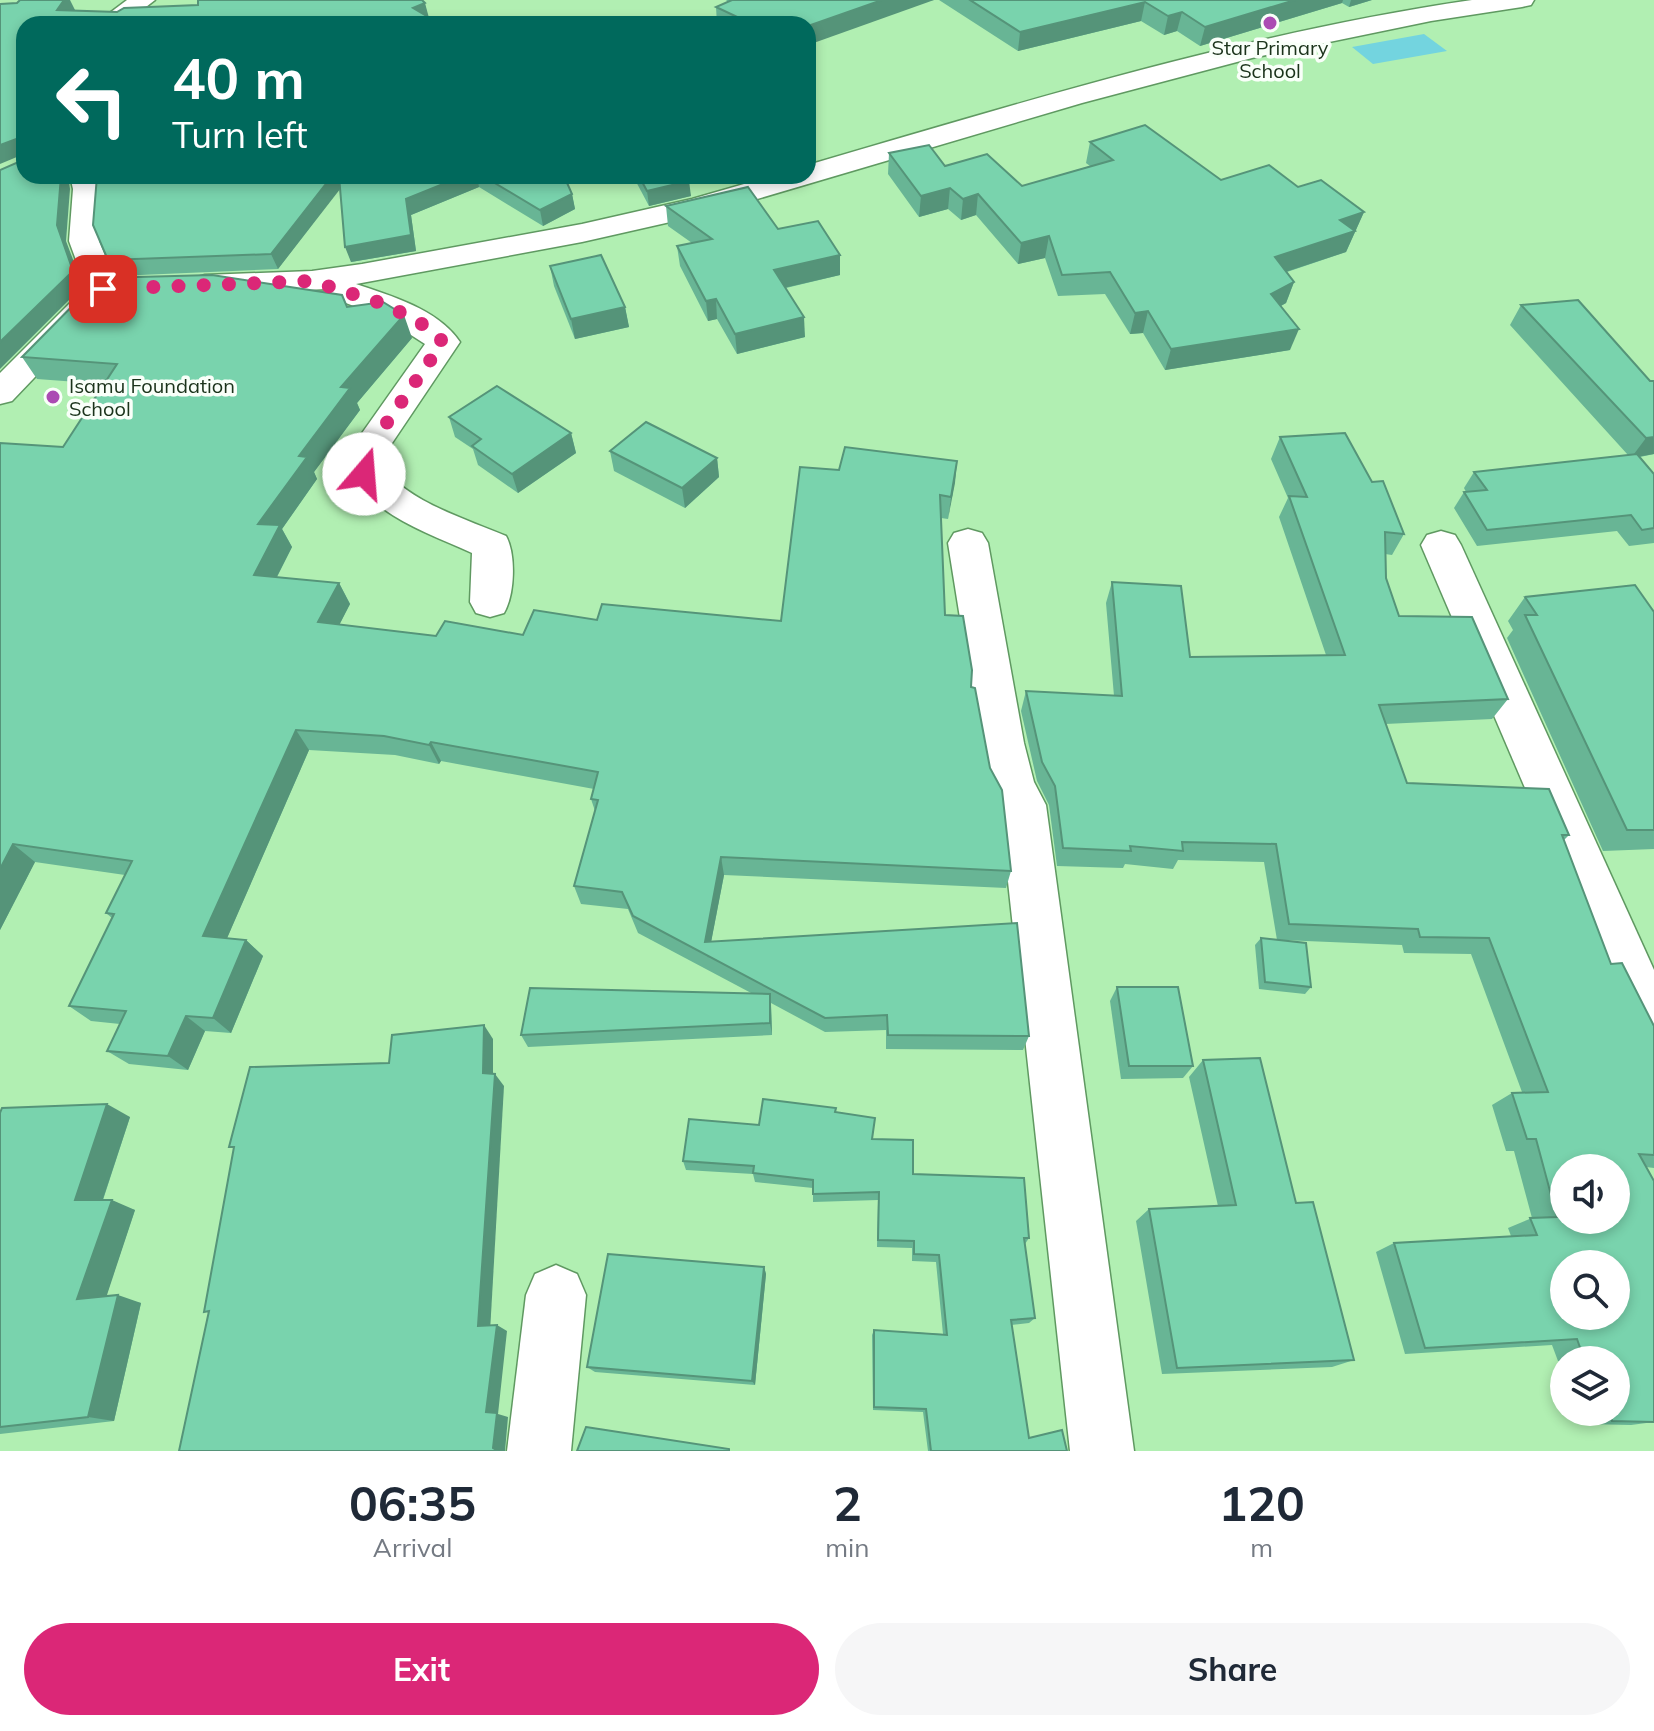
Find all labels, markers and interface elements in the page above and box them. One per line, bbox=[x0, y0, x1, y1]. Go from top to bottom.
marker: Star Primary School bbox=[1261, 14, 1279, 32]
place label: Star Primary School bbox=[1212, 35, 1329, 83]
text: 40 m bbox=[172, 43, 305, 113]
icon: left bbox=[40, 48, 144, 152]
text: Turn left bbox=[172, 112, 308, 157]
pin bbox=[69, 255, 137, 323]
icon: arrive bbox=[81, 267, 125, 311]
place label: Isamu Foundation School bbox=[69, 373, 235, 421]
marker: Isamu Foundation School bbox=[44, 388, 62, 406]
position arrow bbox=[322, 432, 406, 516]
map controls bbox=[1550, 1154, 1630, 1426]
button: sound bbox=[1550, 1154, 1630, 1234]
button: search bbox=[1550, 1250, 1630, 1330]
button: layers bbox=[1550, 1346, 1630, 1426]
text: 06:35 bbox=[349, 1473, 476, 1533]
text: 2 bbox=[833, 1473, 862, 1533]
text: 120 bbox=[1219, 1473, 1305, 1533]
text: Arrival bbox=[373, 1531, 452, 1564]
text: min bbox=[825, 1531, 869, 1564]
text: m bbox=[1250, 1531, 1273, 1564]
button: Exit bbox=[24, 1623, 819, 1715]
button: Share bbox=[835, 1623, 1630, 1715]

